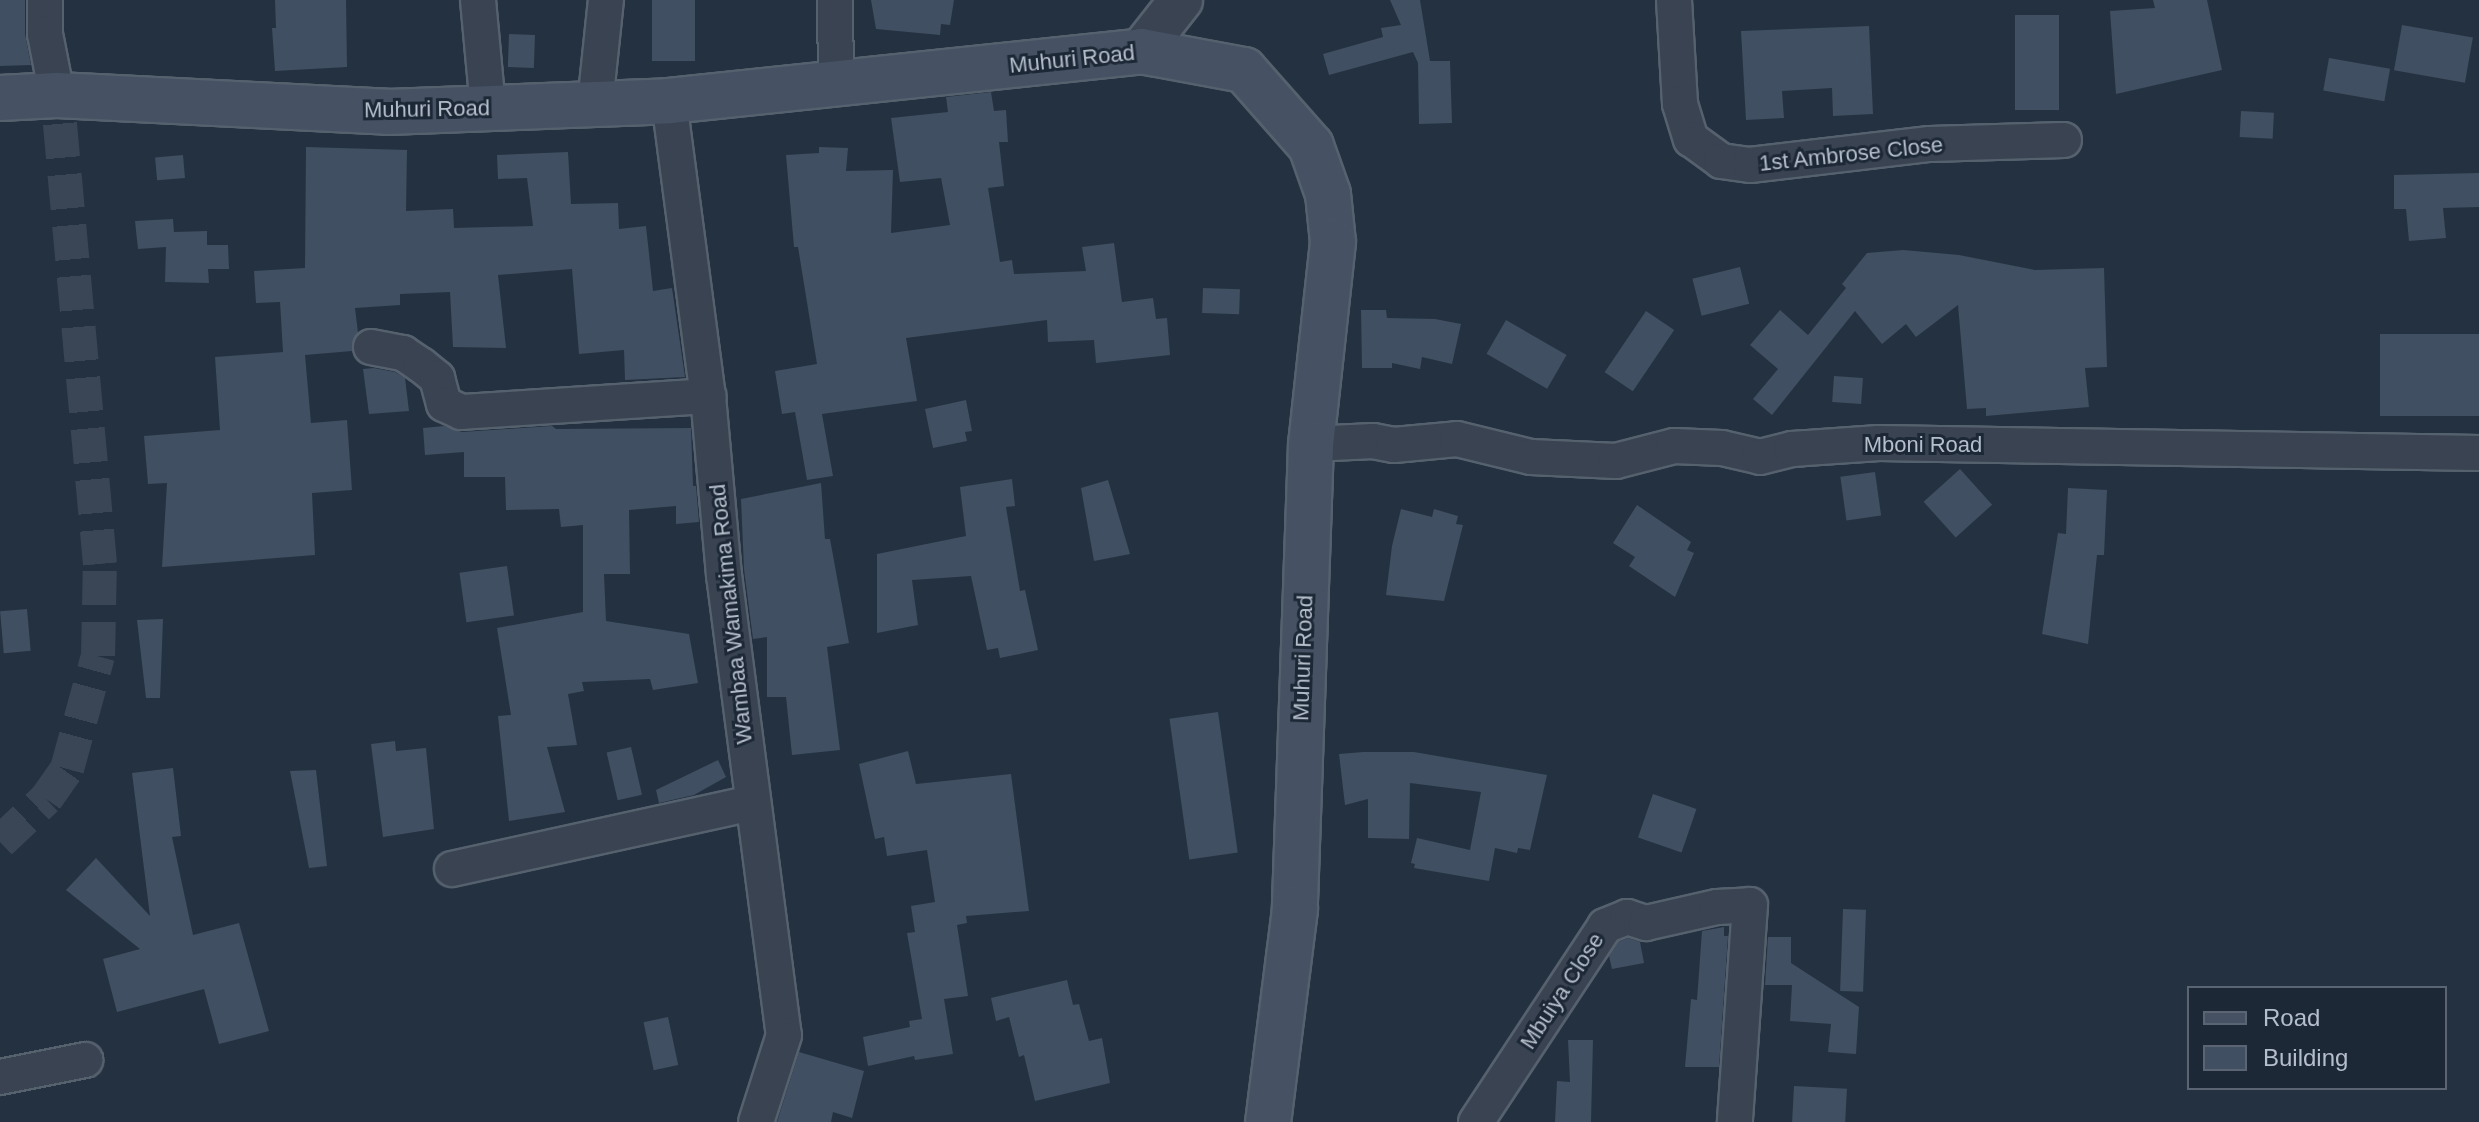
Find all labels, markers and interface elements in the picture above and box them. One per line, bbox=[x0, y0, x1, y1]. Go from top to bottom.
street label: Muhuri Road bbox=[1008, 39, 1136, 79]
street label: Muhuri Road bbox=[364, 95, 490, 123]
street label: 1st Ambrose Close bbox=[1757, 131, 1945, 177]
street label: Mboni Road bbox=[1864, 432, 1982, 458]
street label: Wambaa Wamakima Road bbox=[704, 483, 758, 745]
street label: Muhuri Road bbox=[1288, 595, 1318, 721]
street label: Mbuiya Close bbox=[1515, 928, 1609, 1054]
legend bbox=[2187, 986, 2447, 1090]
text: Road bbox=[2263, 1004, 2320, 1031]
text: Building bbox=[2263, 1044, 2348, 1071]

